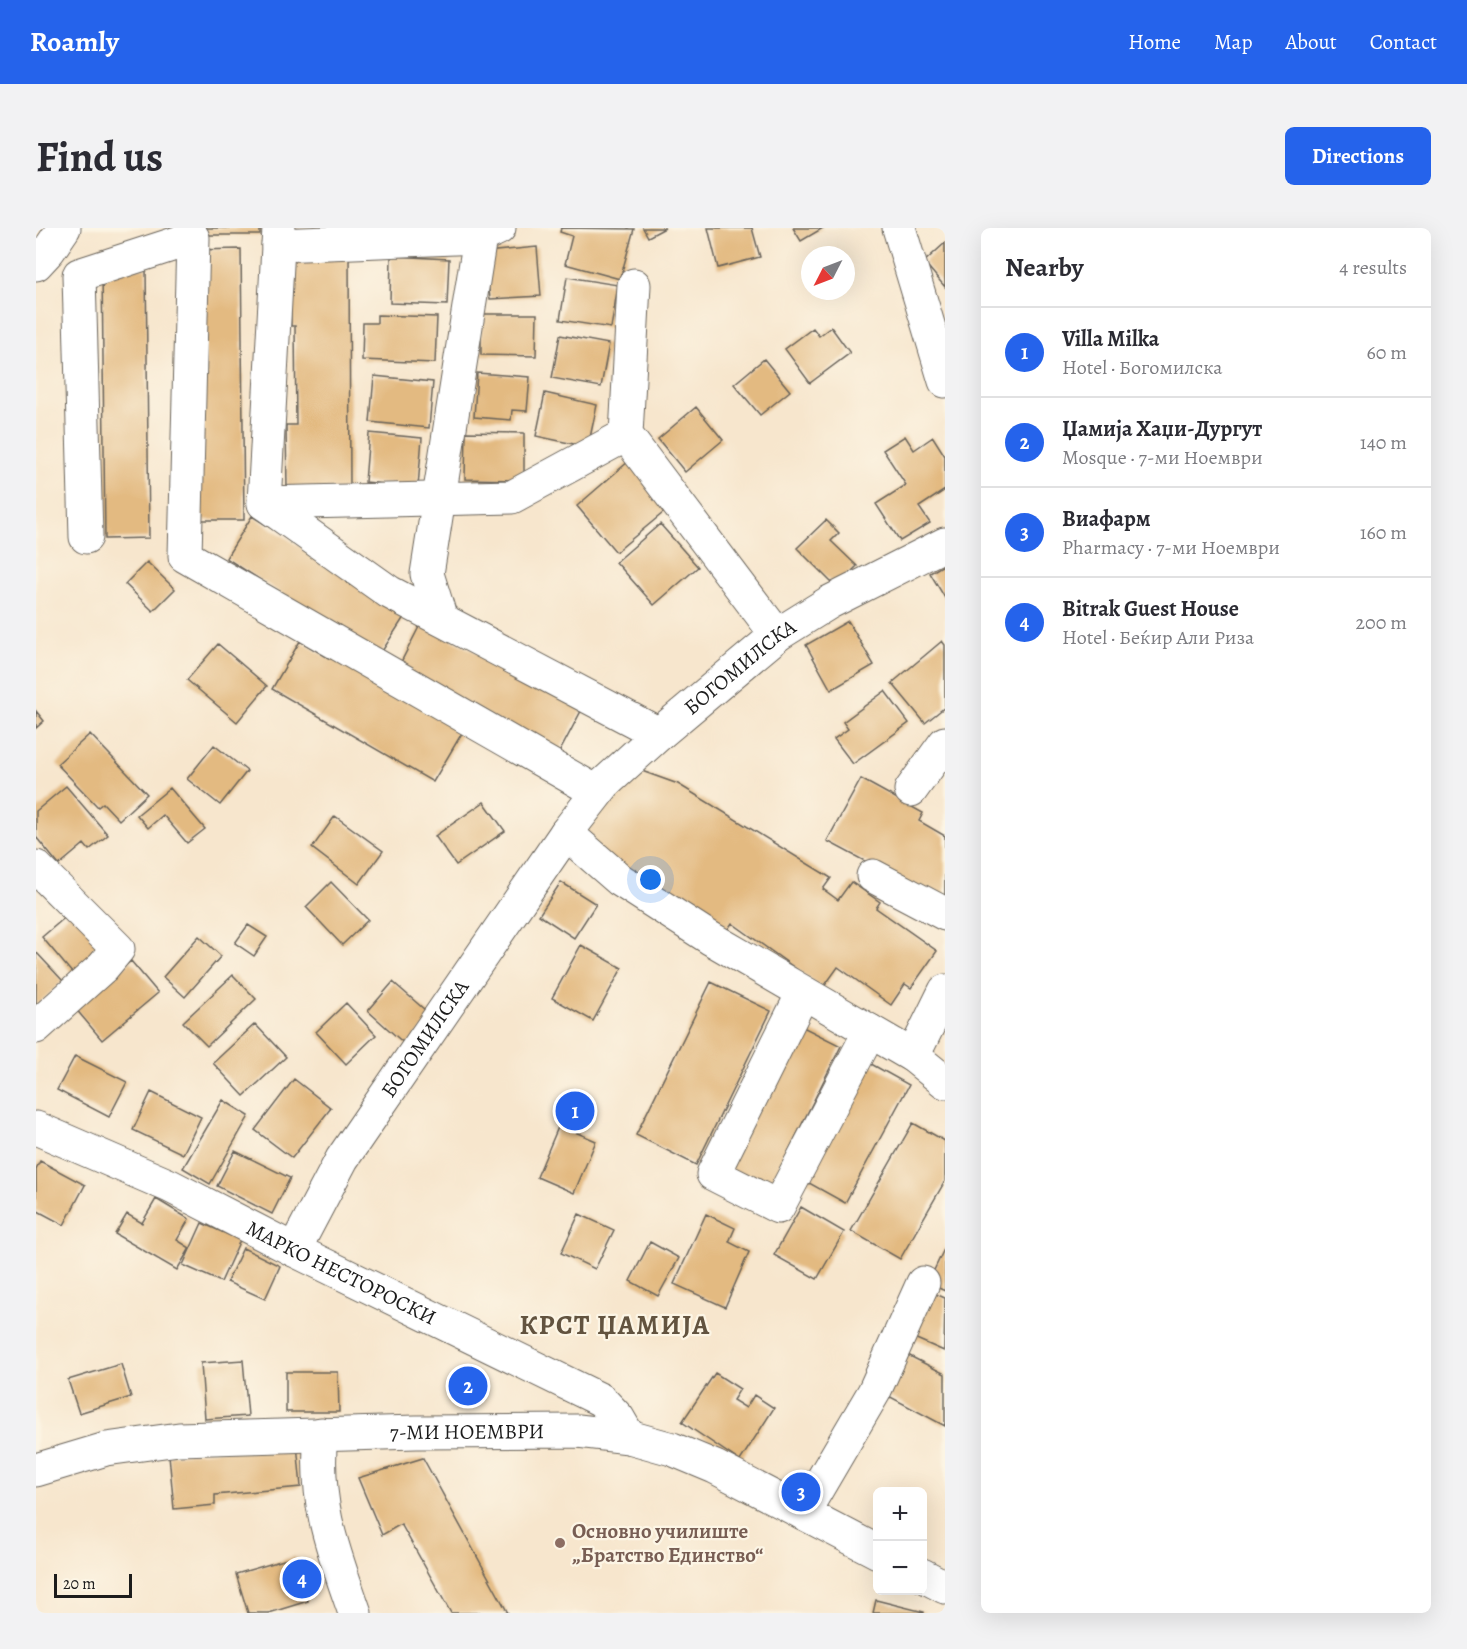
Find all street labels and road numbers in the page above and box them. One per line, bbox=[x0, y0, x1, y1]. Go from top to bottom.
street label: БОГОМИЛСКА bbox=[678, 612, 802, 721]
street label: БОГОМИЛСКА bbox=[374, 974, 476, 1103]
street label: МАРКО НЕСТОРОСКИ bbox=[241, 1214, 441, 1331]
street label: 7-МИ НОЕМВРИ bbox=[389, 1417, 544, 1447]

